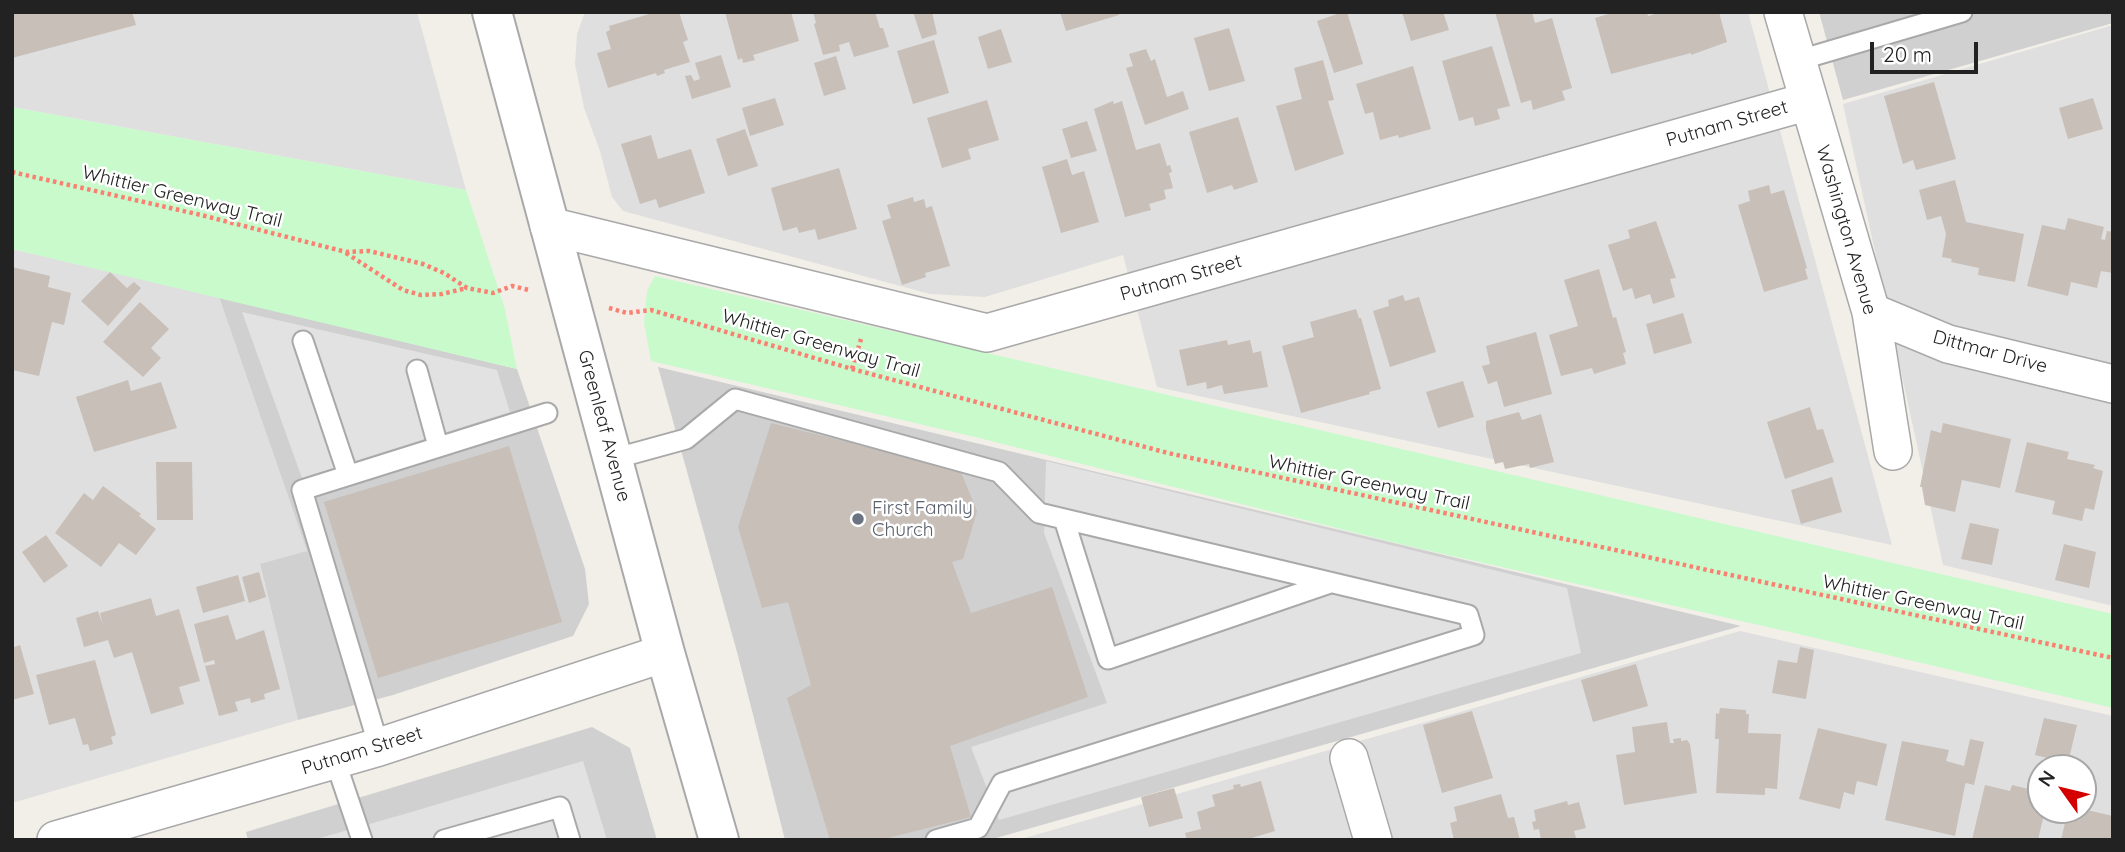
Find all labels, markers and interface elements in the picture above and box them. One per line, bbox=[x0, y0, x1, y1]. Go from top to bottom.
scale bar bbox=[1873, 28, 1982, 72]
text: 20 m bbox=[1883, 41, 1932, 67]
street label: Putnam Street bbox=[1664, 96, 1790, 152]
street label: Washington Avenue bbox=[1811, 143, 1881, 317]
street label: Whittier Greenway Trail bbox=[80, 161, 284, 233]
street label: Putnam Street bbox=[1118, 250, 1244, 306]
street label: Whittier Greenway Trail bbox=[719, 305, 923, 383]
street label: Dittmar Drive bbox=[1930, 326, 2050, 378]
street label: Greenleaf Avenue bbox=[573, 348, 635, 504]
street label: Whittier Greenway Trail bbox=[1266, 451, 1472, 515]
place label: First Family Church bbox=[872, 497, 973, 541]
marker: First Family Church bbox=[850, 511, 866, 527]
street label: Whittier Greenway Trail bbox=[1820, 571, 2026, 635]
street label: Putnam Street bbox=[299, 722, 425, 780]
north arrow bbox=[2027, 754, 2097, 824]
text: N bbox=[2032, 766, 2060, 791]

